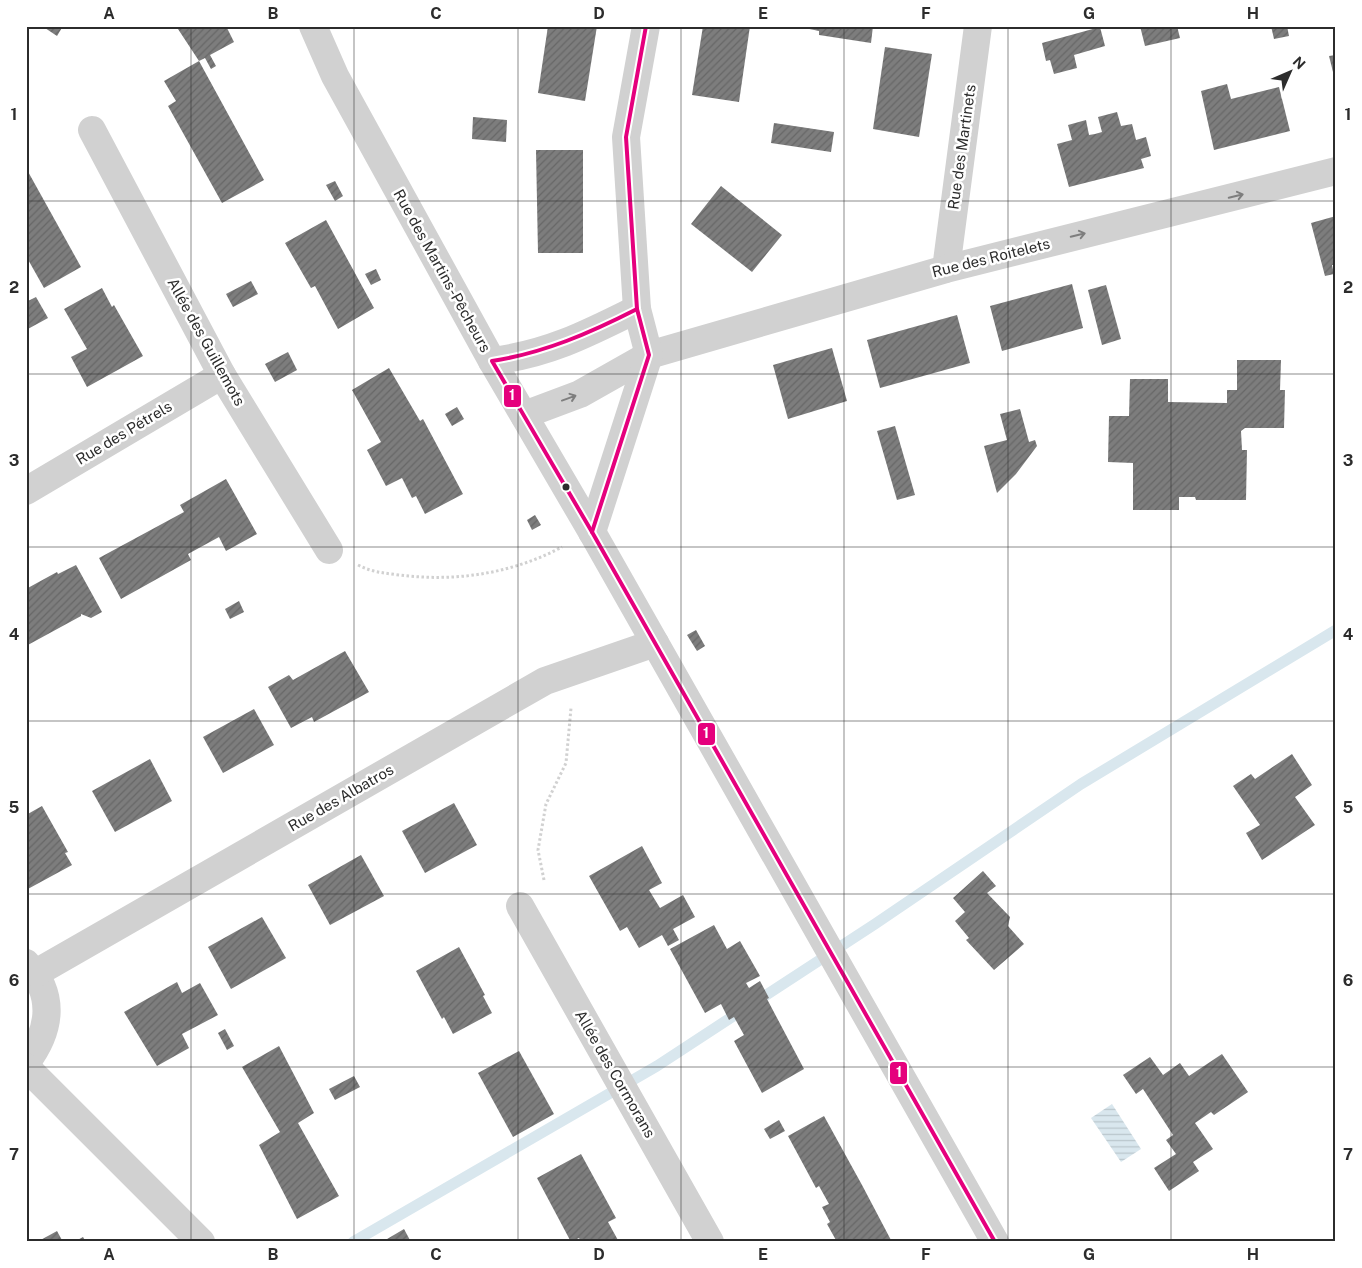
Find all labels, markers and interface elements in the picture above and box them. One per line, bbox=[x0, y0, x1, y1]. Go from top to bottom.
text: A bbox=[103, 4, 115, 23]
text: B bbox=[268, 4, 279, 23]
text: C bbox=[430, 4, 442, 23]
text: D bbox=[593, 4, 605, 23]
text: E bbox=[758, 4, 768, 23]
text: F bbox=[921, 4, 931, 23]
text: G bbox=[1083, 4, 1095, 23]
text: H bbox=[1247, 4, 1259, 23]
north arrow bbox=[1264, 48, 1314, 98]
text: N bbox=[1290, 53, 1309, 72]
street label: Rue des Martinets bbox=[944, 83, 979, 211]
text: 1 bbox=[11, 105, 17, 124]
text: 1 bbox=[1345, 105, 1351, 124]
street label: Rue des Martins-Pêcheurs bbox=[390, 186, 494, 355]
one-way arrow bbox=[1227, 191, 1243, 200]
one-way arrow bbox=[1070, 230, 1086, 240]
street label: Rue des Roitelets bbox=[930, 235, 1052, 280]
street label: Allée des Guillemots bbox=[164, 275, 249, 408]
text: 2 bbox=[9, 278, 19, 297]
text: 2 bbox=[1343, 278, 1353, 297]
line badge: 1 bbox=[503, 384, 522, 408]
text: 1 bbox=[509, 387, 515, 403]
one-way arrow bbox=[561, 393, 576, 402]
street label: Rue des Pétrels bbox=[73, 397, 175, 468]
text: 3 bbox=[9, 451, 19, 470]
text: 3 bbox=[1343, 451, 1353, 470]
unlabelled marker bbox=[561, 482, 571, 492]
text: 4 bbox=[9, 625, 20, 644]
text: 4 bbox=[1343, 625, 1354, 644]
line badge: 1 bbox=[697, 722, 716, 746]
text: 1 bbox=[703, 725, 709, 741]
street label: Rue des Albatros bbox=[285, 761, 396, 835]
text: 5 bbox=[9, 798, 20, 817]
text: 5 bbox=[1343, 798, 1354, 817]
text: 6 bbox=[9, 971, 19, 990]
text: 6 bbox=[1343, 971, 1353, 990]
street label: Allée des Cormorans bbox=[572, 1007, 659, 1140]
line badge: 1 bbox=[889, 1061, 908, 1085]
text: 1 bbox=[896, 1064, 902, 1080]
text: 7 bbox=[9, 1145, 19, 1164]
text: 7 bbox=[1343, 1145, 1353, 1164]
text: A bbox=[103, 1245, 115, 1264]
text: B bbox=[268, 1245, 279, 1264]
text: C bbox=[430, 1245, 442, 1264]
text: D bbox=[593, 1245, 605, 1264]
text: E bbox=[758, 1245, 768, 1264]
text: F bbox=[921, 1245, 931, 1264]
text: G bbox=[1083, 1245, 1095, 1264]
text: H bbox=[1247, 1245, 1259, 1264]

